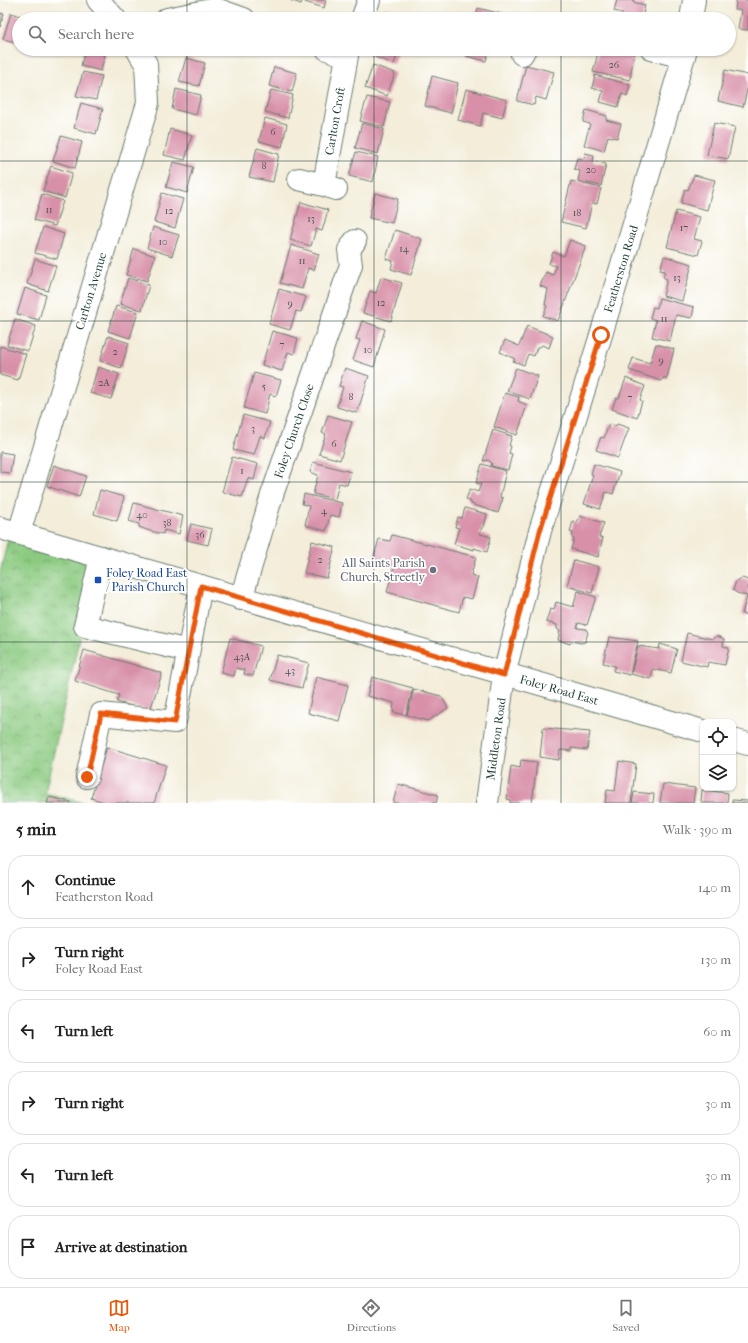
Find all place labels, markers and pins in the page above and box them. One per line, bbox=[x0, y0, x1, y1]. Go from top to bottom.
place label: All Saints Parish Church, Streetly bbox=[340, 556, 426, 584]
marker: All Saints Parish Church, Streetly bbox=[428, 565, 438, 575]
place label: Foley Road East / Parish Church bbox=[105, 566, 188, 594]
marker: Foley Road East / Parish Church bbox=[93, 575, 103, 585]

